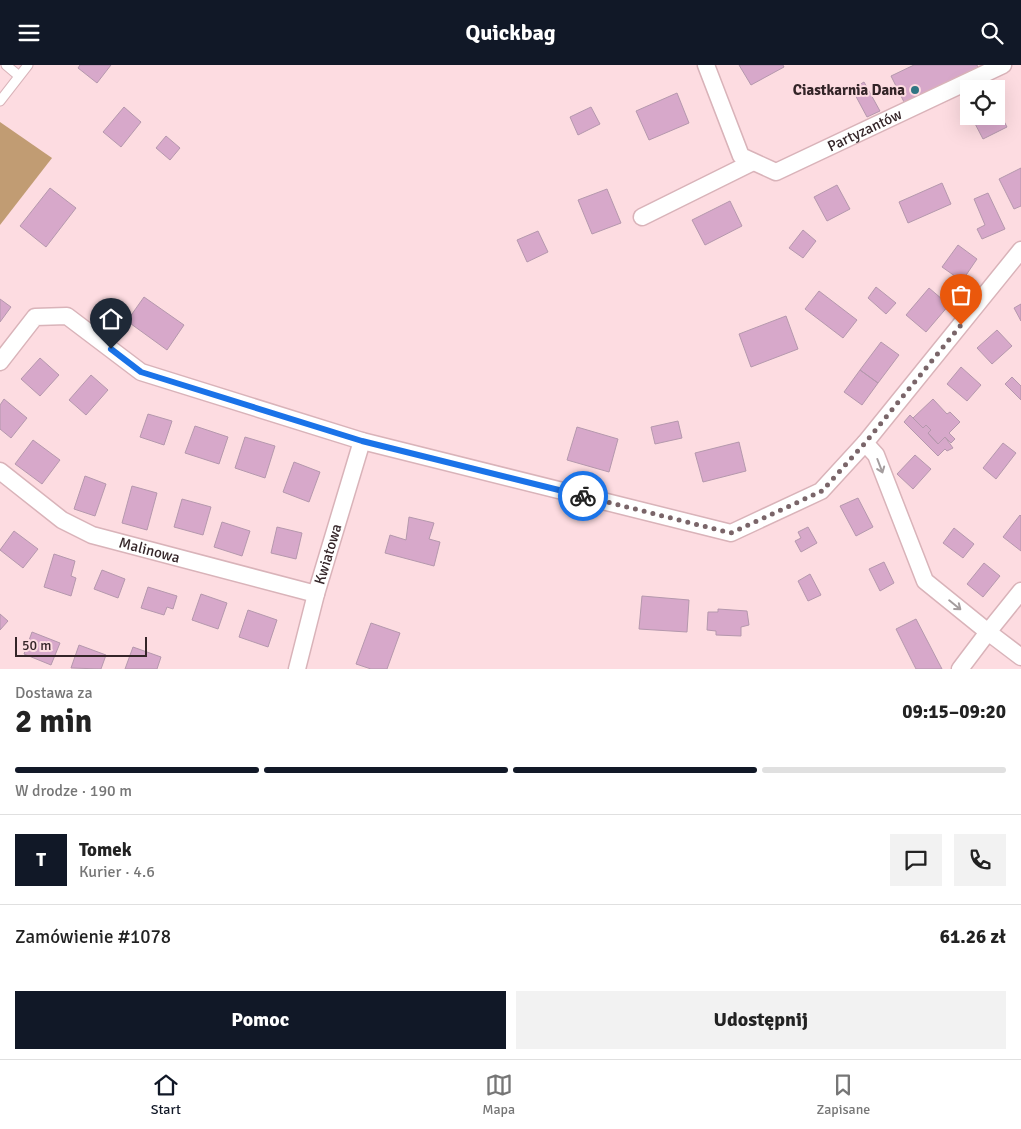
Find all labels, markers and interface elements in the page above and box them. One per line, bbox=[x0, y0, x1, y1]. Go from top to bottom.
icon: menu bbox=[15, 19, 43, 47]
text: Quickbag bbox=[465, 19, 556, 46]
icon: search bbox=[978, 19, 1006, 47]
map controls bbox=[960, 80, 1005, 125]
button: locate bbox=[960, 80, 1005, 125]
place label: Ciastkarnia Dana bbox=[793, 81, 905, 99]
marker: Ciastkarnia Dana bbox=[909, 84, 921, 96]
street label: Partyzantów bbox=[825, 105, 905, 155]
pin bbox=[940, 274, 982, 325]
icon: bag bbox=[947, 281, 975, 309]
pin bbox=[90, 298, 132, 349]
icon: home bbox=[97, 305, 125, 333]
one-way arrow bbox=[876, 458, 885, 473]
courier bbox=[558, 471, 608, 521]
icon: bike bbox=[569, 482, 597, 510]
street label: Kwiatowa bbox=[310, 522, 346, 587]
street label: Malinowa bbox=[117, 534, 182, 567]
one-way arrow bbox=[948, 600, 961, 611]
scale bar bbox=[15, 634, 148, 657]
text: 50 m bbox=[22, 637, 51, 654]
text: Dostawa za bbox=[15, 683, 93, 703]
text: 09:15–09:20 bbox=[902, 700, 1006, 724]
text: 2 min bbox=[15, 702, 92, 741]
text: W drodze · 190 m bbox=[15, 781, 132, 801]
button: chat bbox=[890, 834, 942, 886]
button: phone bbox=[954, 834, 1006, 886]
text: Tomek bbox=[79, 838, 132, 862]
text: T bbox=[36, 848, 46, 872]
text: Kurier · 4.6 bbox=[79, 862, 155, 882]
text: Zamówienie #1078 bbox=[15, 925, 171, 949]
text: 61.26 zł bbox=[940, 925, 1006, 949]
button: Pomoc bbox=[15, 991, 506, 1049]
button: Udostępnij bbox=[516, 991, 1006, 1049]
tab: Start bbox=[151, 1071, 181, 1118]
tab: Mapa bbox=[482, 1071, 515, 1118]
tab: Zapisane bbox=[816, 1071, 870, 1118]

